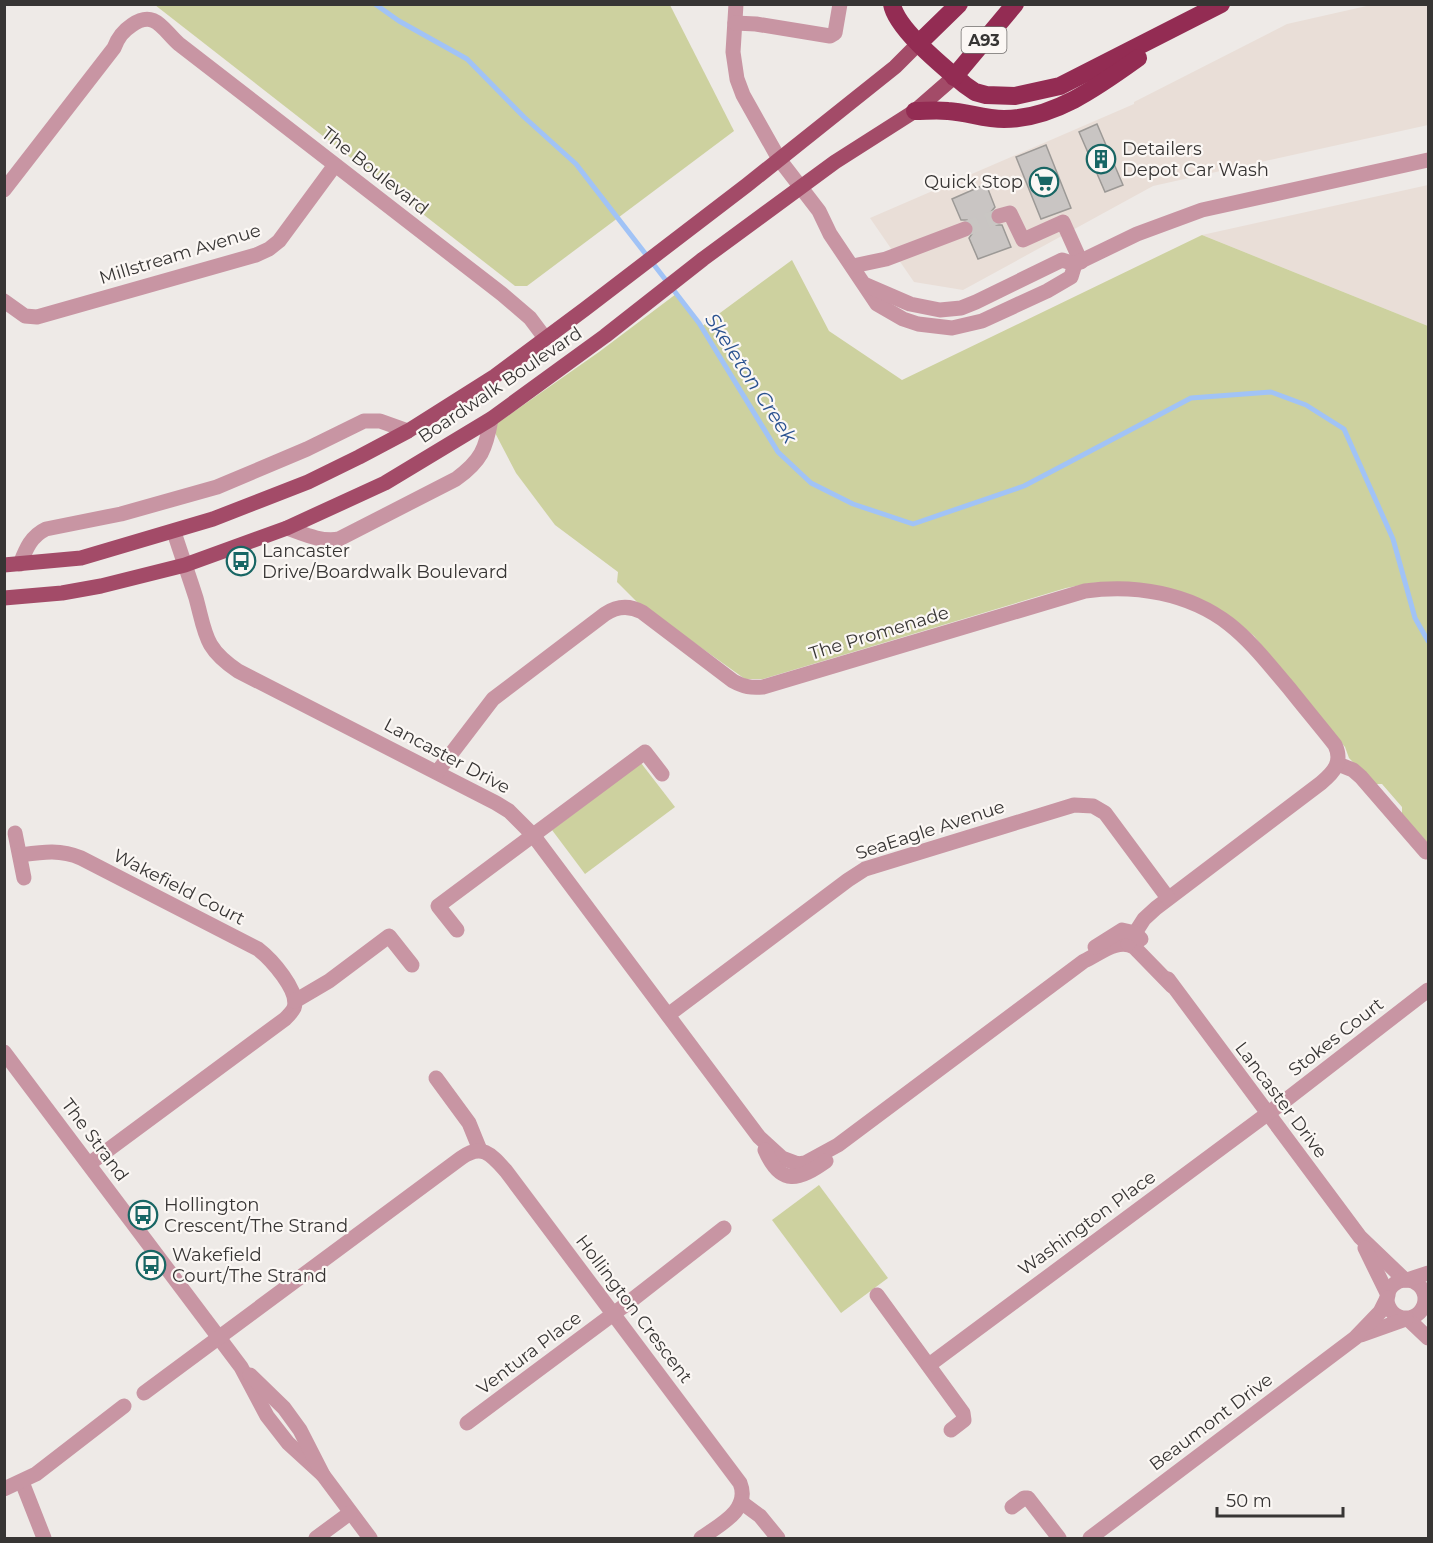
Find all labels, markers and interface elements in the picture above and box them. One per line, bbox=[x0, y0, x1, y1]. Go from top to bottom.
road number: A93 bbox=[962, 27, 1006, 53]
street label: The Boulevard bbox=[317, 122, 433, 220]
place label: Detailers Depot Car Wash bbox=[1122, 138, 1269, 181]
building icon: Detailers Depot Car Wash bbox=[1085, 143, 1117, 175]
supermarket icon: Quick Stop bbox=[1028, 166, 1060, 198]
place label: Quick Stop bbox=[924, 171, 1023, 193]
street label: Millstream Avenue bbox=[97, 219, 264, 289]
water label: Skeleton Creek bbox=[700, 308, 803, 449]
street label: Boardwalk Boulevard bbox=[414, 322, 586, 448]
place label: Lancaster Drive/Boardwalk Boulevard bbox=[262, 540, 508, 583]
bus stop icon: Lancaster Drive/Boardwalk Boulevard bbox=[225, 545, 257, 577]
street label: The Promenade bbox=[807, 601, 952, 665]
street label: Lancaster Drive bbox=[380, 713, 514, 799]
street label: SeaEagle Avenue bbox=[853, 795, 1007, 864]
street label: Wakefield Court bbox=[109, 844, 249, 930]
street label: Stokes Court bbox=[1284, 993, 1388, 1081]
street label: Lancaster Drive bbox=[1230, 1038, 1332, 1163]
street label: The Strand bbox=[57, 1094, 133, 1186]
street label: Washington Place bbox=[1014, 1166, 1160, 1280]
place label: Hollington Crescent/The Strand bbox=[164, 1194, 348, 1237]
bus stop icon: Hollington Crescent/The Strand bbox=[127, 1199, 159, 1231]
street label: Hollington Crescent bbox=[571, 1231, 697, 1387]
place label: Wakefield Court/The Strand bbox=[172, 1244, 327, 1287]
bus stop icon: Wakefield Court/The Strand bbox=[135, 1249, 167, 1281]
street label: Ventura Place bbox=[472, 1307, 586, 1399]
street label: Beaumont Drive bbox=[1145, 1368, 1277, 1476]
scale bar bbox=[1217, 1480, 1343, 1518]
text: 50 m bbox=[1226, 1490, 1272, 1512]

